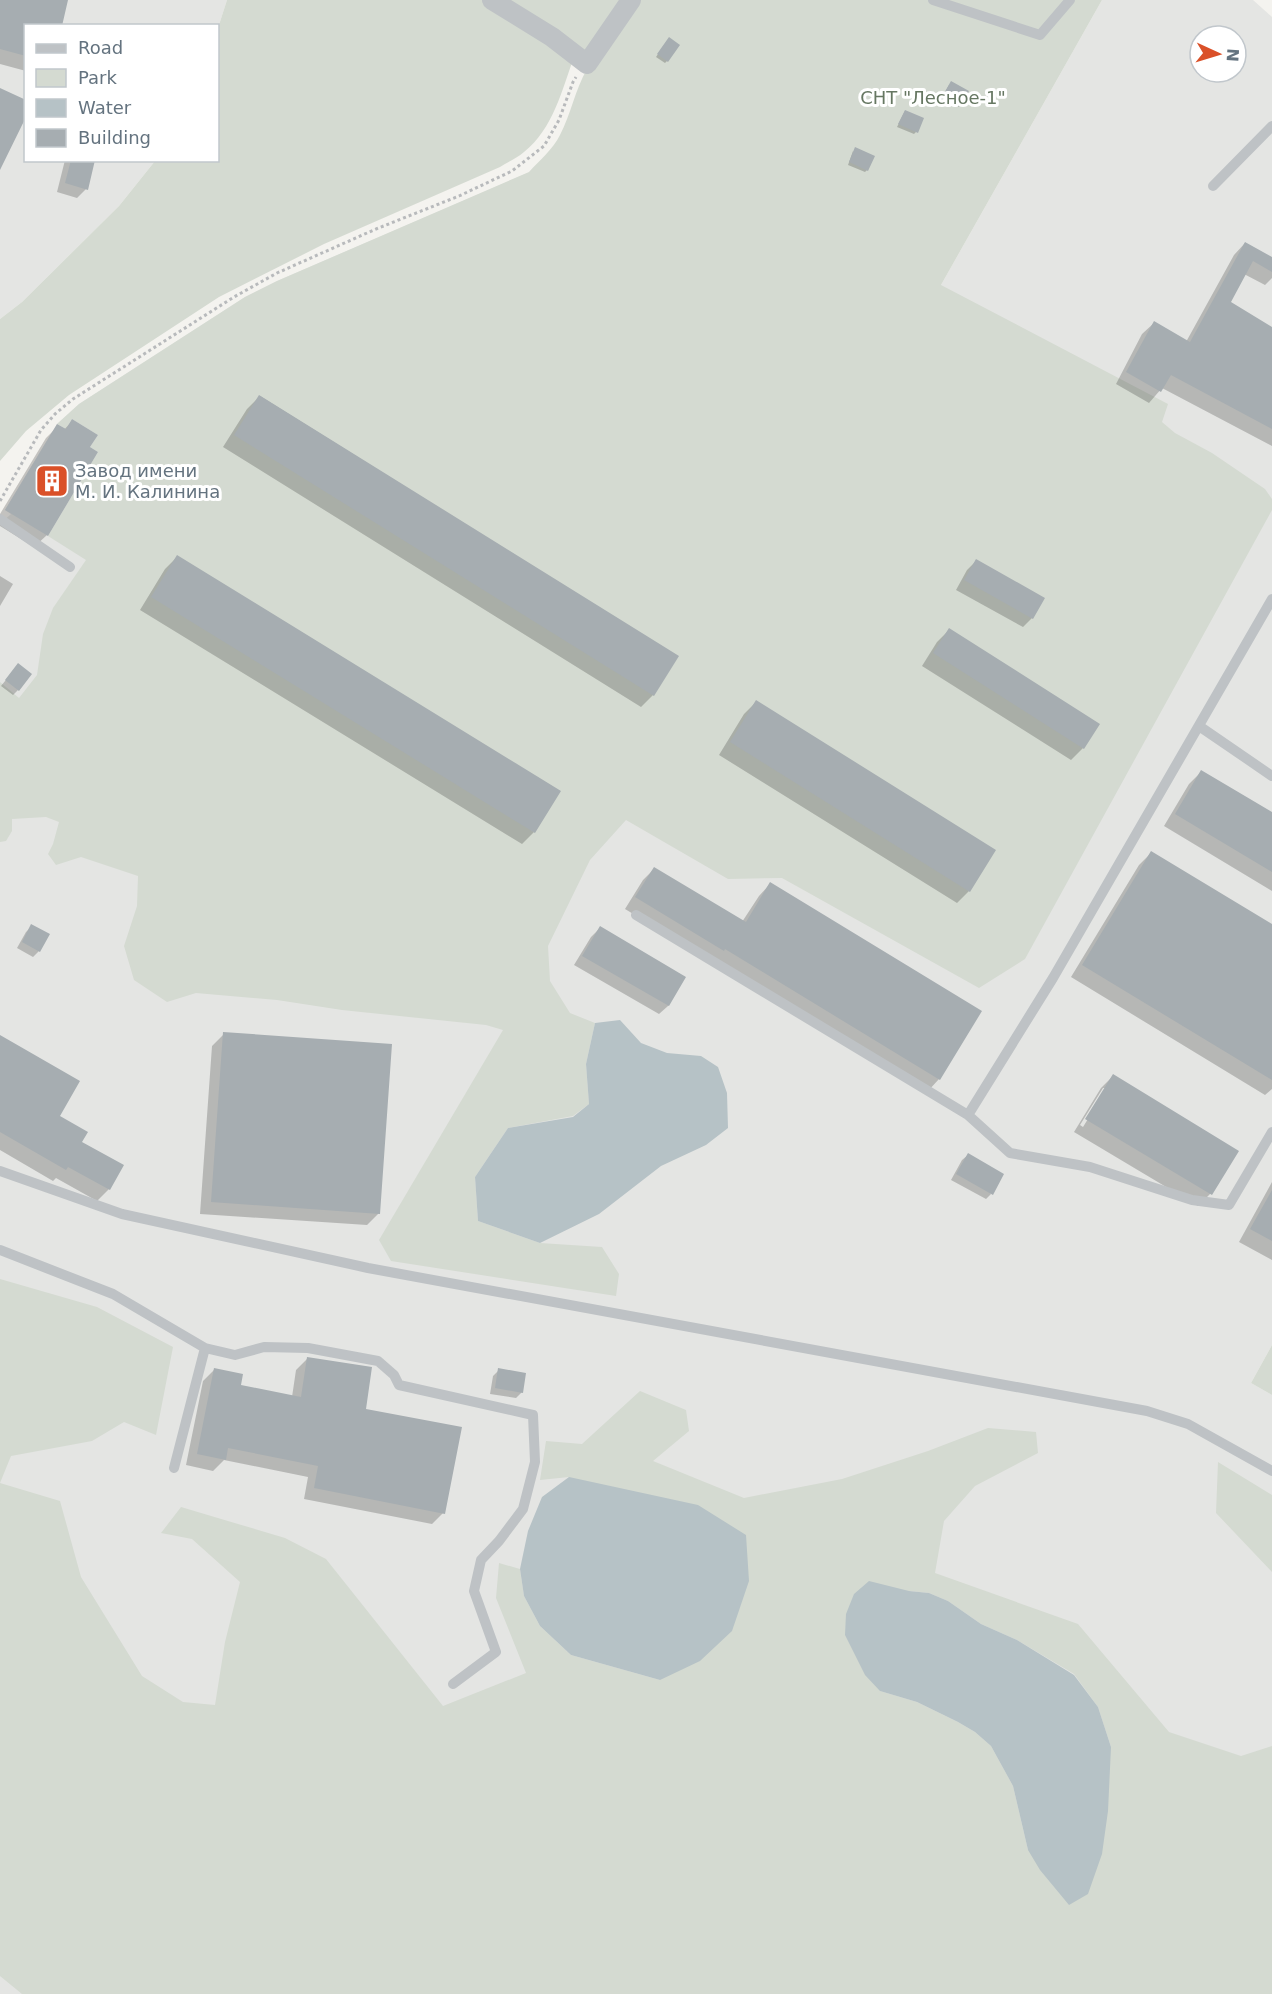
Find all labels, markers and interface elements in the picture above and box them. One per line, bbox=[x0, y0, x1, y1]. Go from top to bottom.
legend bbox=[24, 24, 219, 162]
north arrow bbox=[1188, 24, 1248, 84]
text: Road bbox=[78, 37, 123, 58]
text: N bbox=[1223, 48, 1242, 62]
text: Park bbox=[78, 67, 117, 88]
park label: СНТ "Лесное-1" bbox=[860, 87, 1006, 108]
text: Water bbox=[78, 97, 132, 118]
text: Building bbox=[78, 127, 151, 148]
place label: Завод имени М. И. Калинина bbox=[75, 460, 220, 502]
building icon: Завод имени М. И. Калинина bbox=[34, 463, 70, 499]

